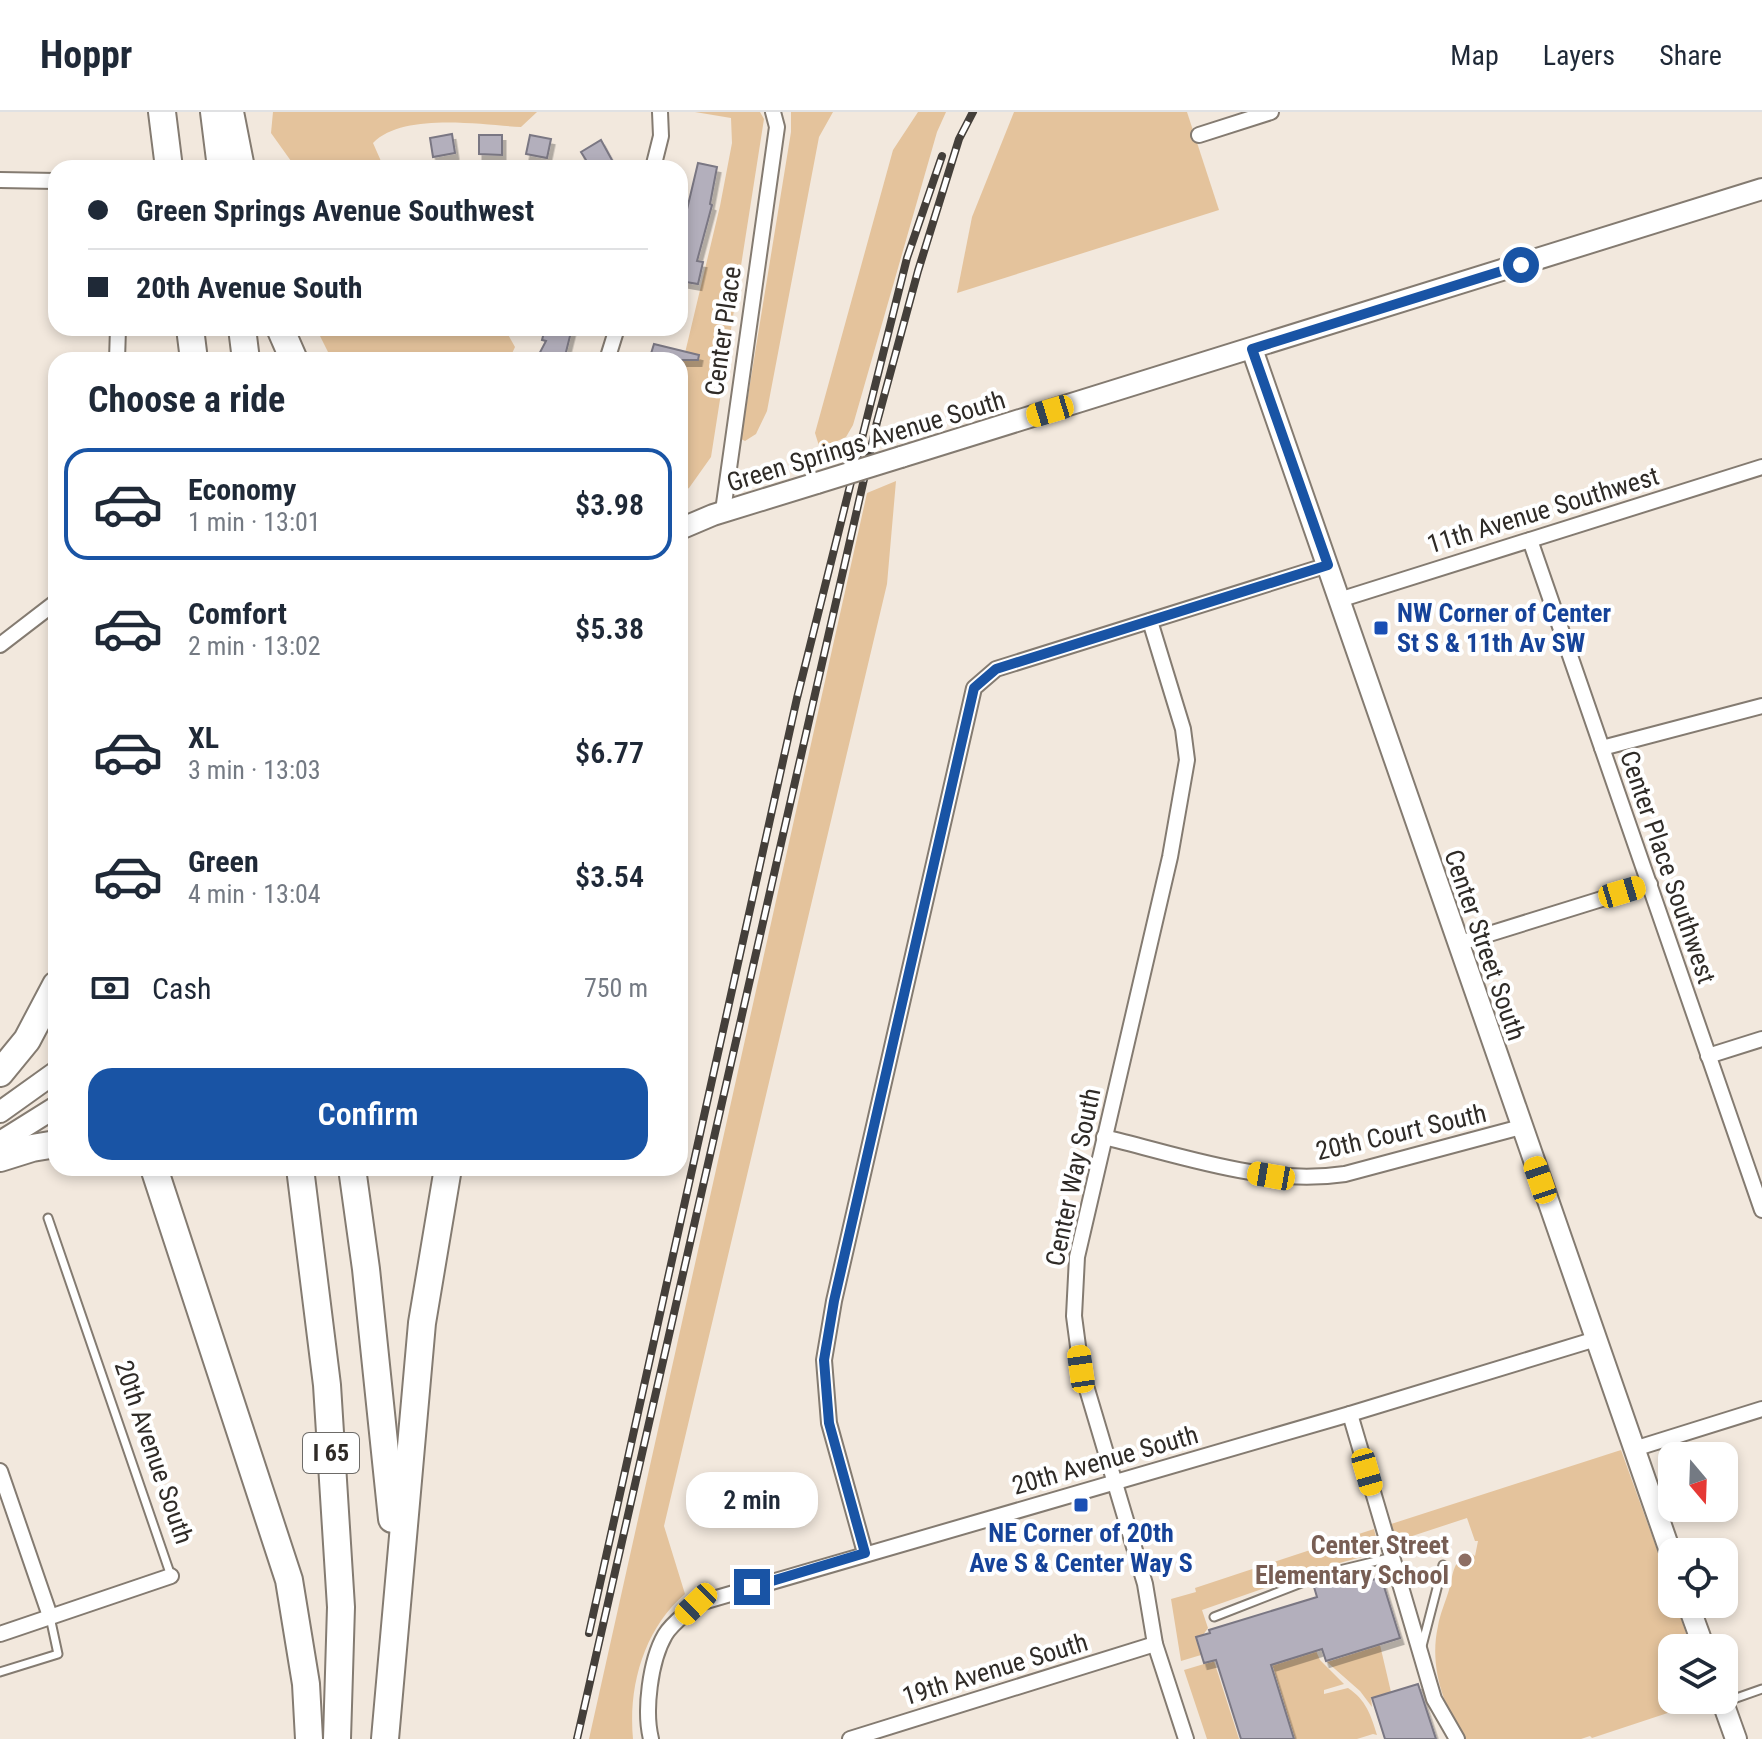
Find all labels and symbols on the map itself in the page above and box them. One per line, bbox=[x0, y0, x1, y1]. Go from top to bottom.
route start bbox=[1503, 247, 1539, 283]
street label: Center Place bbox=[699, 264, 747, 398]
street label: Green Springs Avenue South bbox=[723, 384, 1009, 498]
car bbox=[1024, 393, 1076, 429]
street label: 11th Avenue Southwest bbox=[1424, 460, 1662, 560]
place label: NW Corner of Center St S & 11th Av SW bbox=[1397, 598, 1612, 658]
marker: NW Corner of Center St S & 11th Av SW bbox=[1372, 619, 1390, 637]
street label: Center Place Southwest bbox=[1614, 747, 1722, 987]
street label: Center Street South bbox=[1438, 846, 1532, 1044]
car bbox=[1596, 874, 1648, 910]
street label: Center Way South bbox=[1040, 1085, 1106, 1269]
street label: 20th Court South bbox=[1313, 1098, 1489, 1166]
car bbox=[1521, 1153, 1559, 1207]
car bbox=[1245, 1160, 1297, 1192]
car bbox=[1066, 1344, 1096, 1394]
street label: 20th Avenue South bbox=[109, 1356, 199, 1548]
street label: 20th Avenue South bbox=[1009, 1419, 1201, 1501]
road number: I 65 bbox=[303, 1433, 359, 1473]
north arrow bbox=[1658, 1442, 1738, 1522]
car bbox=[1349, 1446, 1385, 1498]
callout: 2 min bbox=[686, 1471, 818, 1527]
marker: NE Corner of 20th Ave S & Center Way S bbox=[1072, 1496, 1090, 1514]
place label: NE Corner of 20th Ave S & Center Way S bbox=[969, 1518, 1193, 1578]
place label: Center Street Elementary School bbox=[1255, 1530, 1449, 1590]
marker: Center Street Elementary School bbox=[1456, 1551, 1474, 1569]
route end bbox=[734, 1569, 770, 1605]
car bbox=[670, 1579, 722, 1629]
street label: 19th Avenue South bbox=[899, 1627, 1091, 1711]

